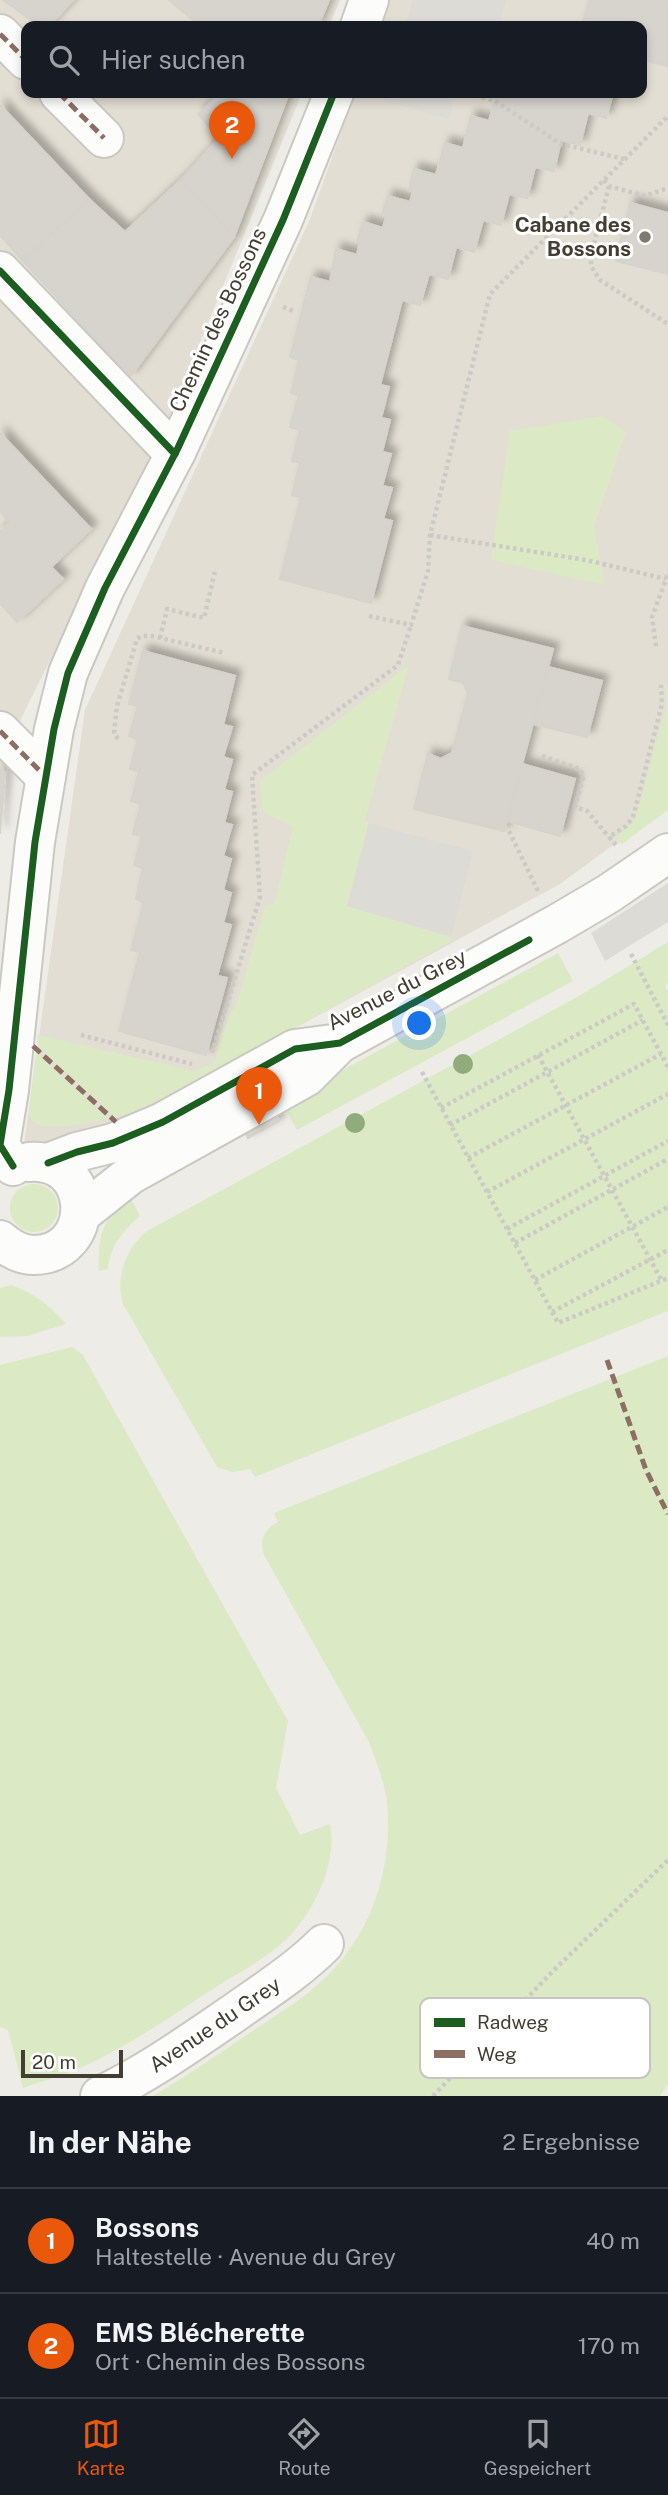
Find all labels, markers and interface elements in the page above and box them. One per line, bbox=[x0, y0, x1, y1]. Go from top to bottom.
search box bbox=[21, 21, 647, 98]
icon: search bbox=[45, 41, 83, 79]
text: Hier suchen bbox=[101, 44, 246, 75]
pin: 2 bbox=[209, 101, 255, 159]
place label: Cabane des Bossons bbox=[515, 212, 631, 261]
street label: Chemin des Bossons bbox=[164, 224, 271, 416]
marker: Cabane des Bossons bbox=[637, 229, 653, 245]
street label: Avenue du Grey bbox=[323, 944, 471, 1035]
your location bbox=[402, 1006, 436, 1040]
pin: 1 bbox=[236, 1067, 282, 1125]
street label: Avenue du Grey bbox=[144, 1971, 285, 2078]
legend bbox=[420, 1998, 650, 2078]
text: Radweg bbox=[477, 2011, 549, 2033]
text: Weg bbox=[477, 2043, 517, 2065]
scale bar bbox=[21, 2047, 122, 2079]
text: 20 m bbox=[32, 2051, 76, 2073]
text: In der Nähe bbox=[28, 2124, 192, 2160]
text: 2 Ergebnisse bbox=[502, 2128, 640, 2155]
text: Bossons bbox=[95, 2212, 199, 2243]
text: 1 bbox=[46, 2227, 56, 2254]
text: 40 m bbox=[586, 2227, 640, 2254]
text: Haltestelle · Avenue du Grey bbox=[95, 2243, 396, 2270]
text: EMS Blécherette bbox=[95, 2317, 305, 2348]
text: 2 bbox=[44, 2332, 58, 2359]
text: 170 m bbox=[578, 2332, 640, 2359]
text: Ort · Chemin des Bossons bbox=[95, 2348, 365, 2375]
tab: Karte bbox=[77, 2415, 125, 2479]
tab: Route bbox=[278, 2415, 331, 2479]
tab: Gespeichert bbox=[484, 2415, 591, 2479]

